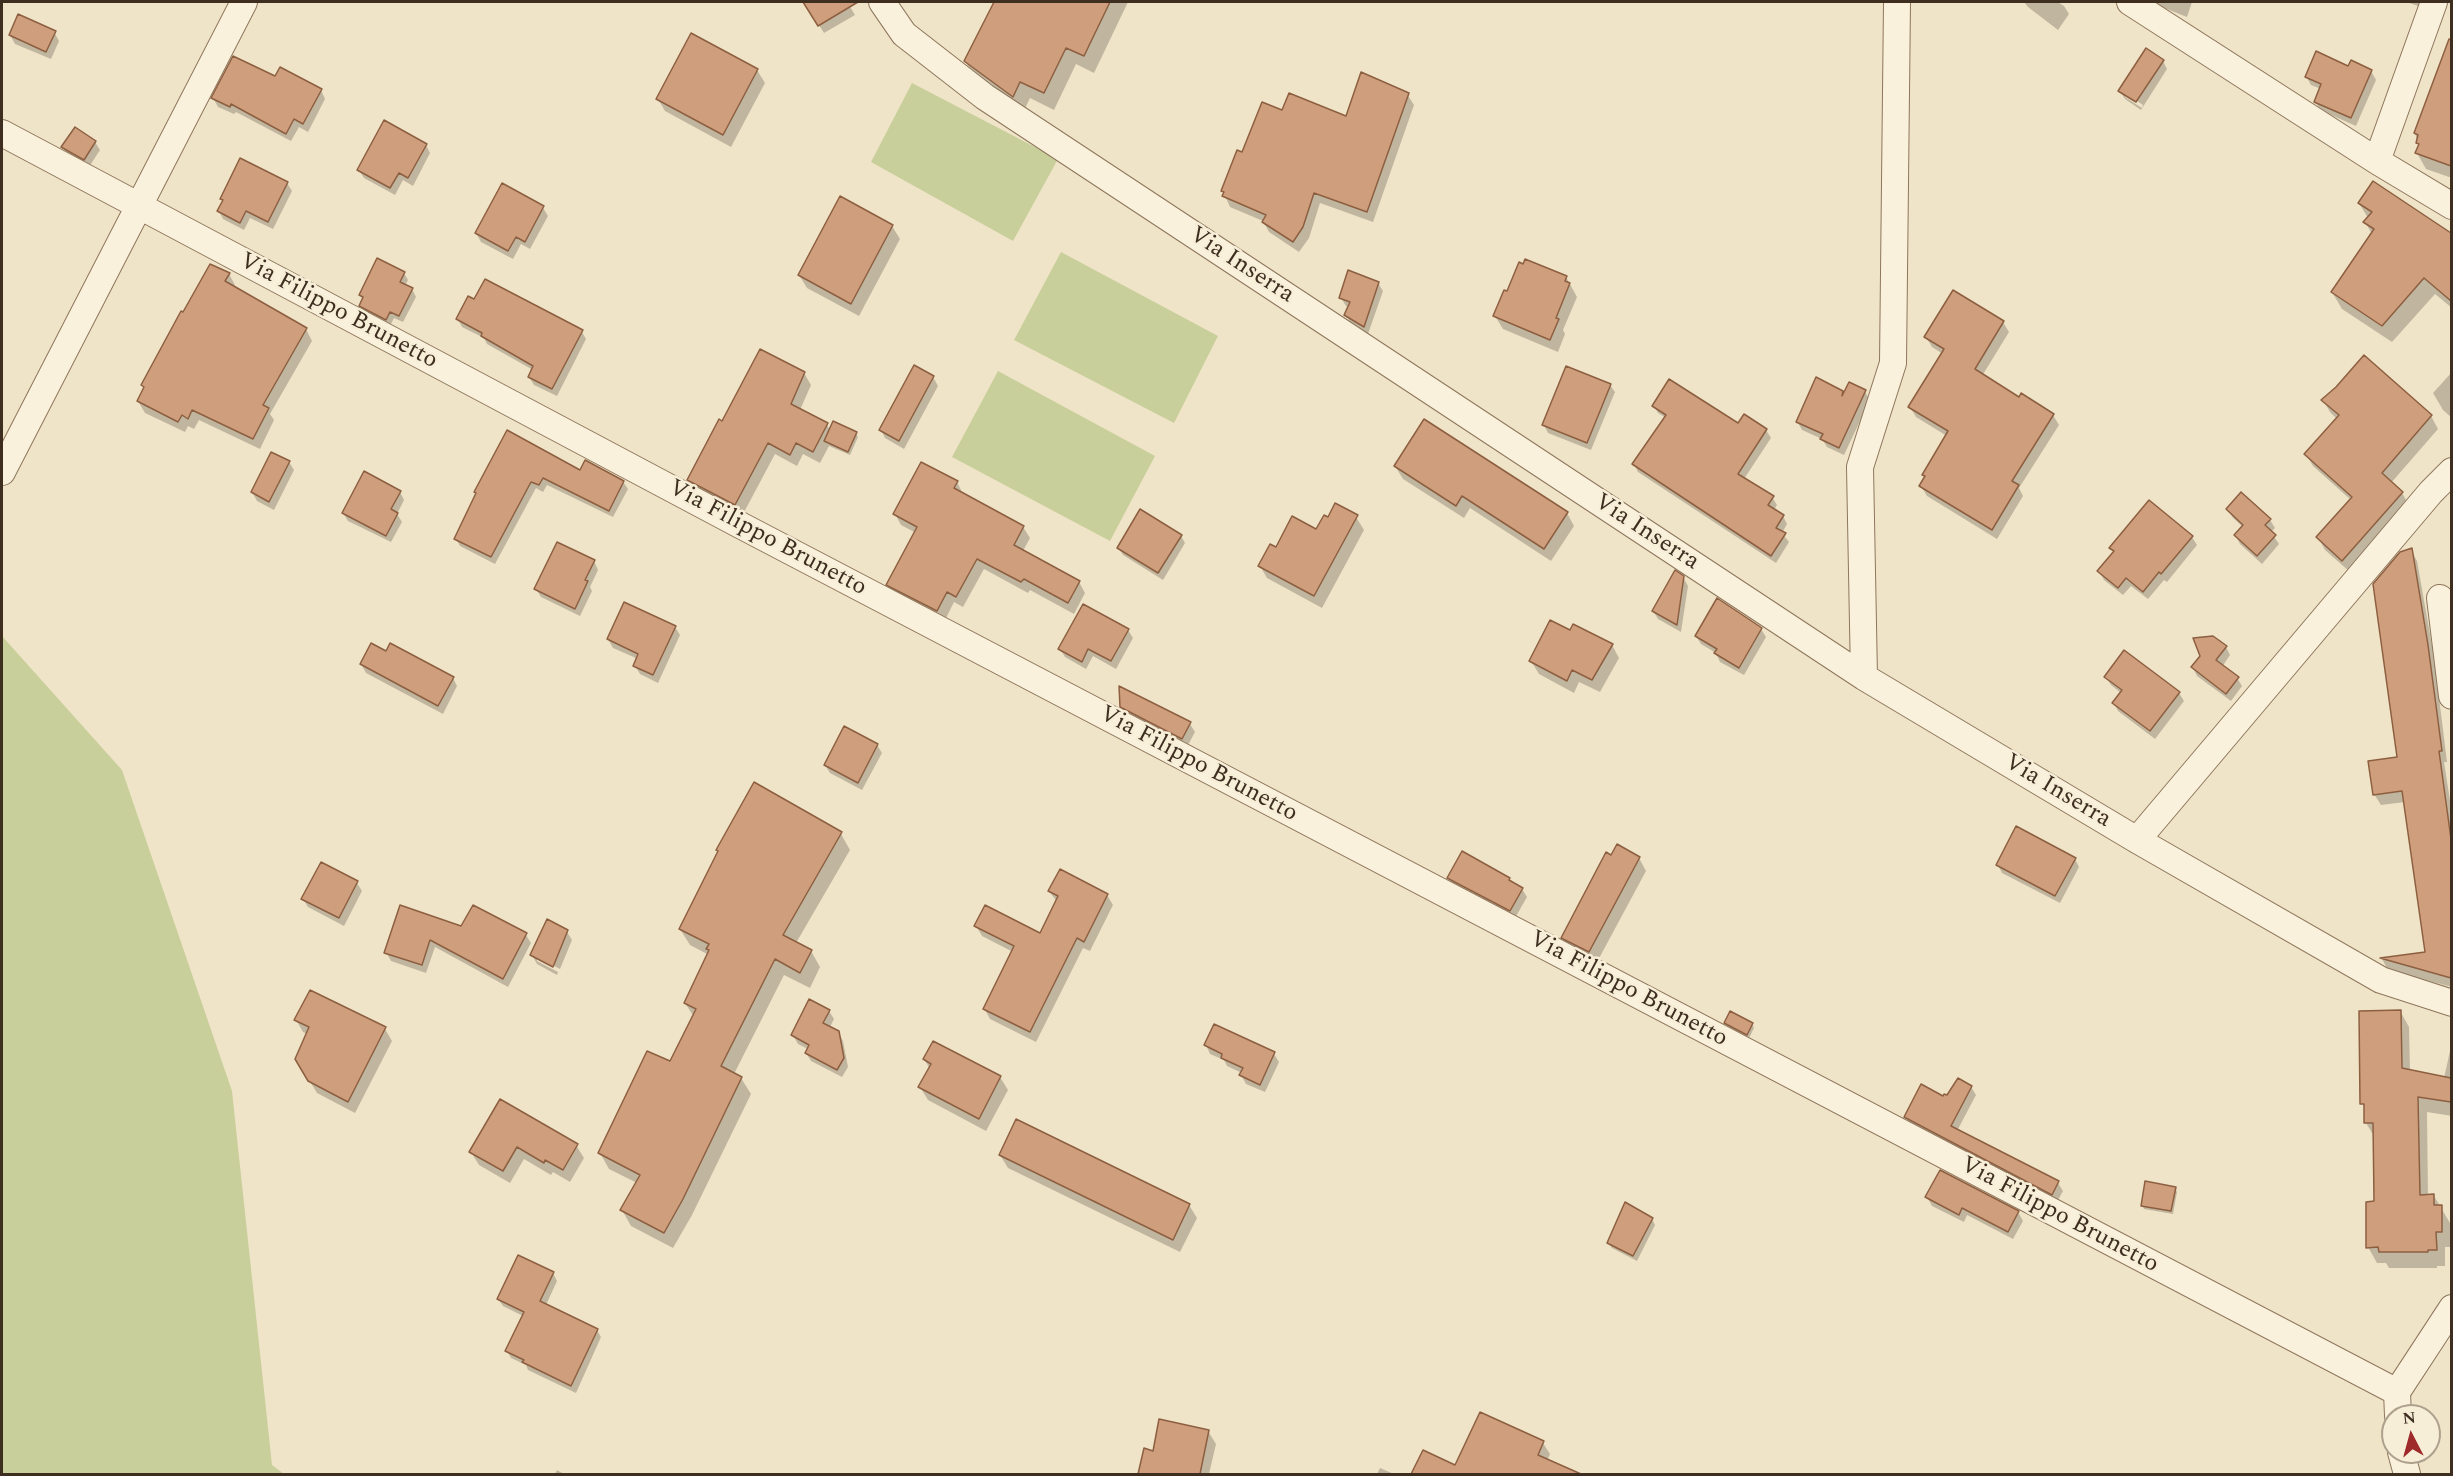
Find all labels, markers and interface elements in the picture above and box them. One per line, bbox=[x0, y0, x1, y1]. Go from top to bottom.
street label: Via Inserra bbox=[1183, 221, 1299, 311]
street label: Via Filippo Brunetto bbox=[234, 248, 442, 376]
street label: Via Filippo Brunetto bbox=[663, 475, 871, 603]
street label: Via Inserra bbox=[1588, 488, 1704, 578]
street label: Via Filippo Brunetto bbox=[1094, 701, 1302, 829]
street label: Via Inserra bbox=[1998, 749, 2116, 835]
street label: Via Filippo Brunetto bbox=[1524, 926, 1732, 1054]
street label: Via Filippo Brunetto bbox=[1955, 1152, 2163, 1280]
north arrow bbox=[2381, 1404, 2441, 1464]
text: N bbox=[2402, 1405, 2417, 1431]

